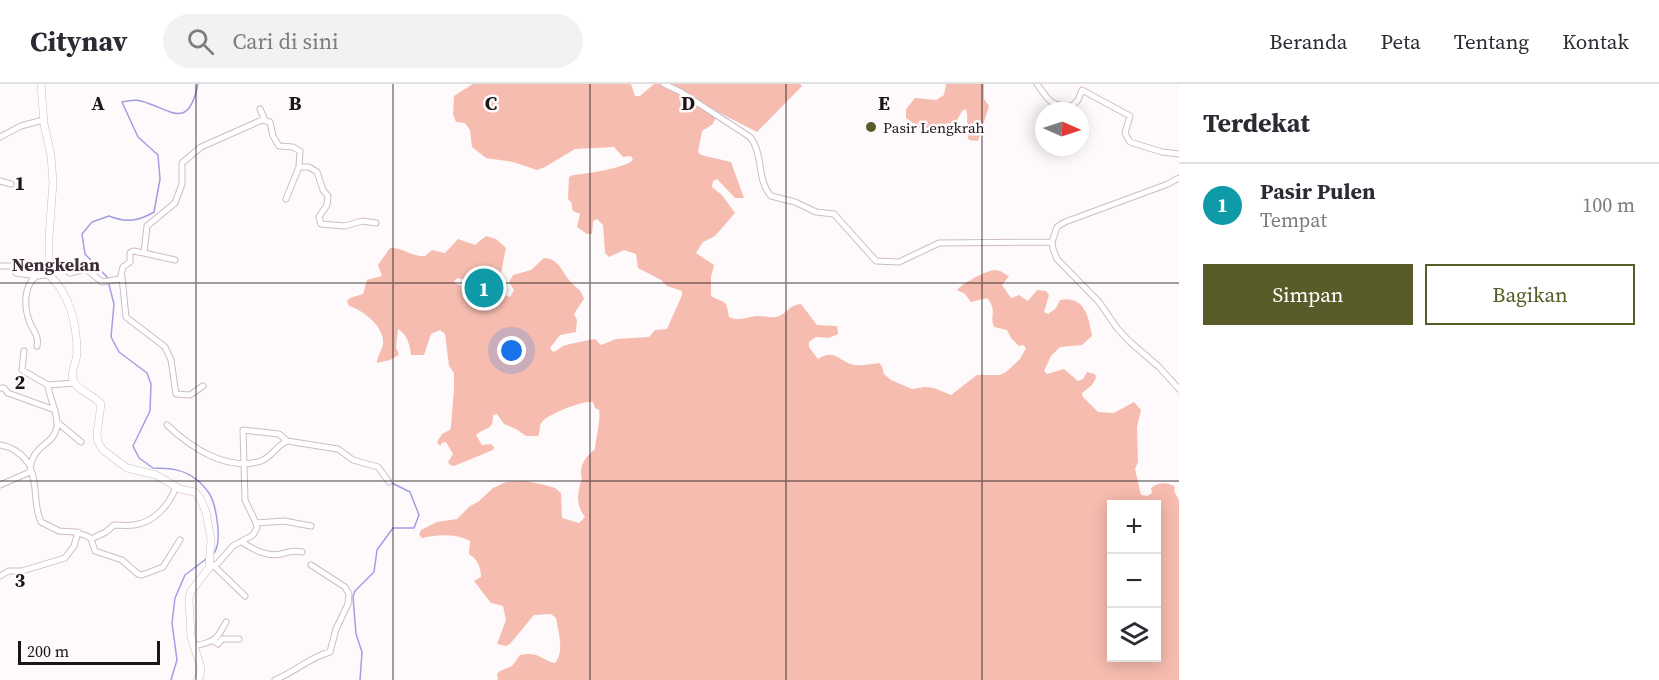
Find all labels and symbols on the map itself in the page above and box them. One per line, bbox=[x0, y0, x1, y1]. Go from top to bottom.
text: A bbox=[91, 89, 105, 117]
text: B bbox=[288, 89, 302, 117]
text: C bbox=[485, 89, 497, 117]
text: D bbox=[681, 89, 695, 117]
text: E bbox=[878, 89, 890, 117]
north arrow bbox=[1035, 102, 1089, 156]
place label: Pasir Lengkrah bbox=[883, 117, 985, 138]
marker: Pasir Lengkrah bbox=[864, 120, 878, 134]
text: 1 bbox=[15, 169, 25, 197]
district label: Nengkelan bbox=[12, 252, 100, 277]
pin: 1 bbox=[464, 266, 504, 310]
your location bbox=[497, 336, 526, 365]
text: 2 bbox=[15, 368, 26, 396]
text: 3 bbox=[15, 566, 26, 594]
scale bar bbox=[18, 638, 160, 666]

